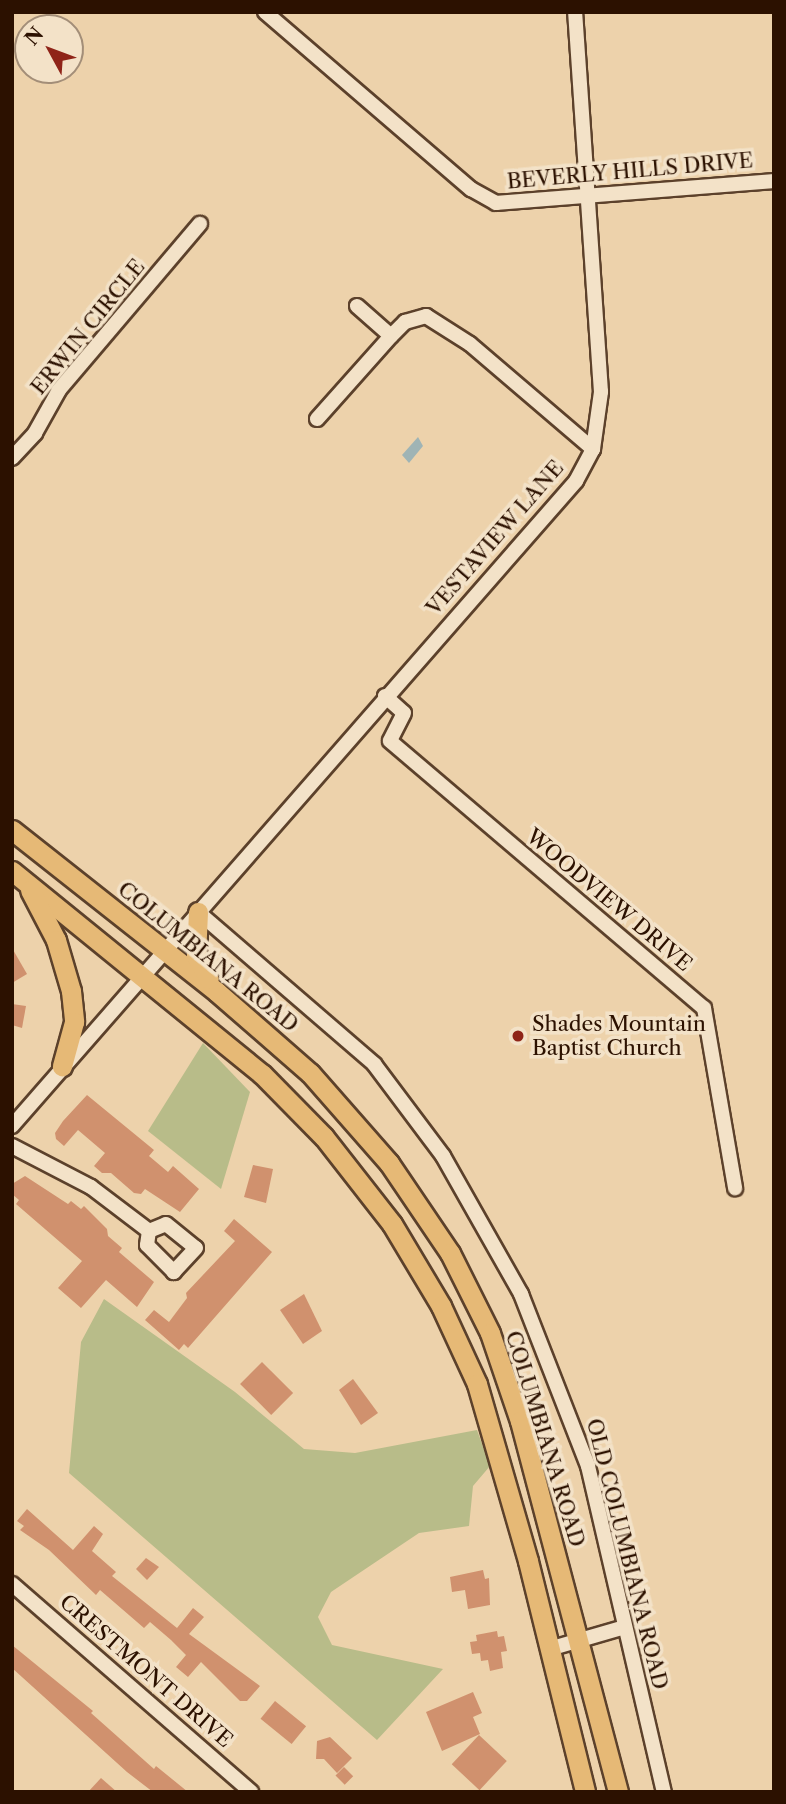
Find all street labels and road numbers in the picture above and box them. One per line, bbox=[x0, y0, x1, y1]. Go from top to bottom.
street label: BEVERLY HILLS DRIVE bbox=[505, 148, 755, 194]
street label: ERWIN CIRCLE bbox=[26, 254, 150, 400]
street label: VESTAVIEW LANE bbox=[421, 455, 569, 621]
street label: WOODVIEW DRIVE bbox=[521, 823, 697, 977]
street label: COLUMBIANA ROAD bbox=[113, 876, 303, 1038]
street label: COLUMBIANA ROAD bbox=[500, 1328, 590, 1550]
street label: OLD COLUMBIANA ROAD bbox=[581, 1416, 673, 1692]
street label: CRESTMONT DRIVE bbox=[54, 1589, 238, 1753]

